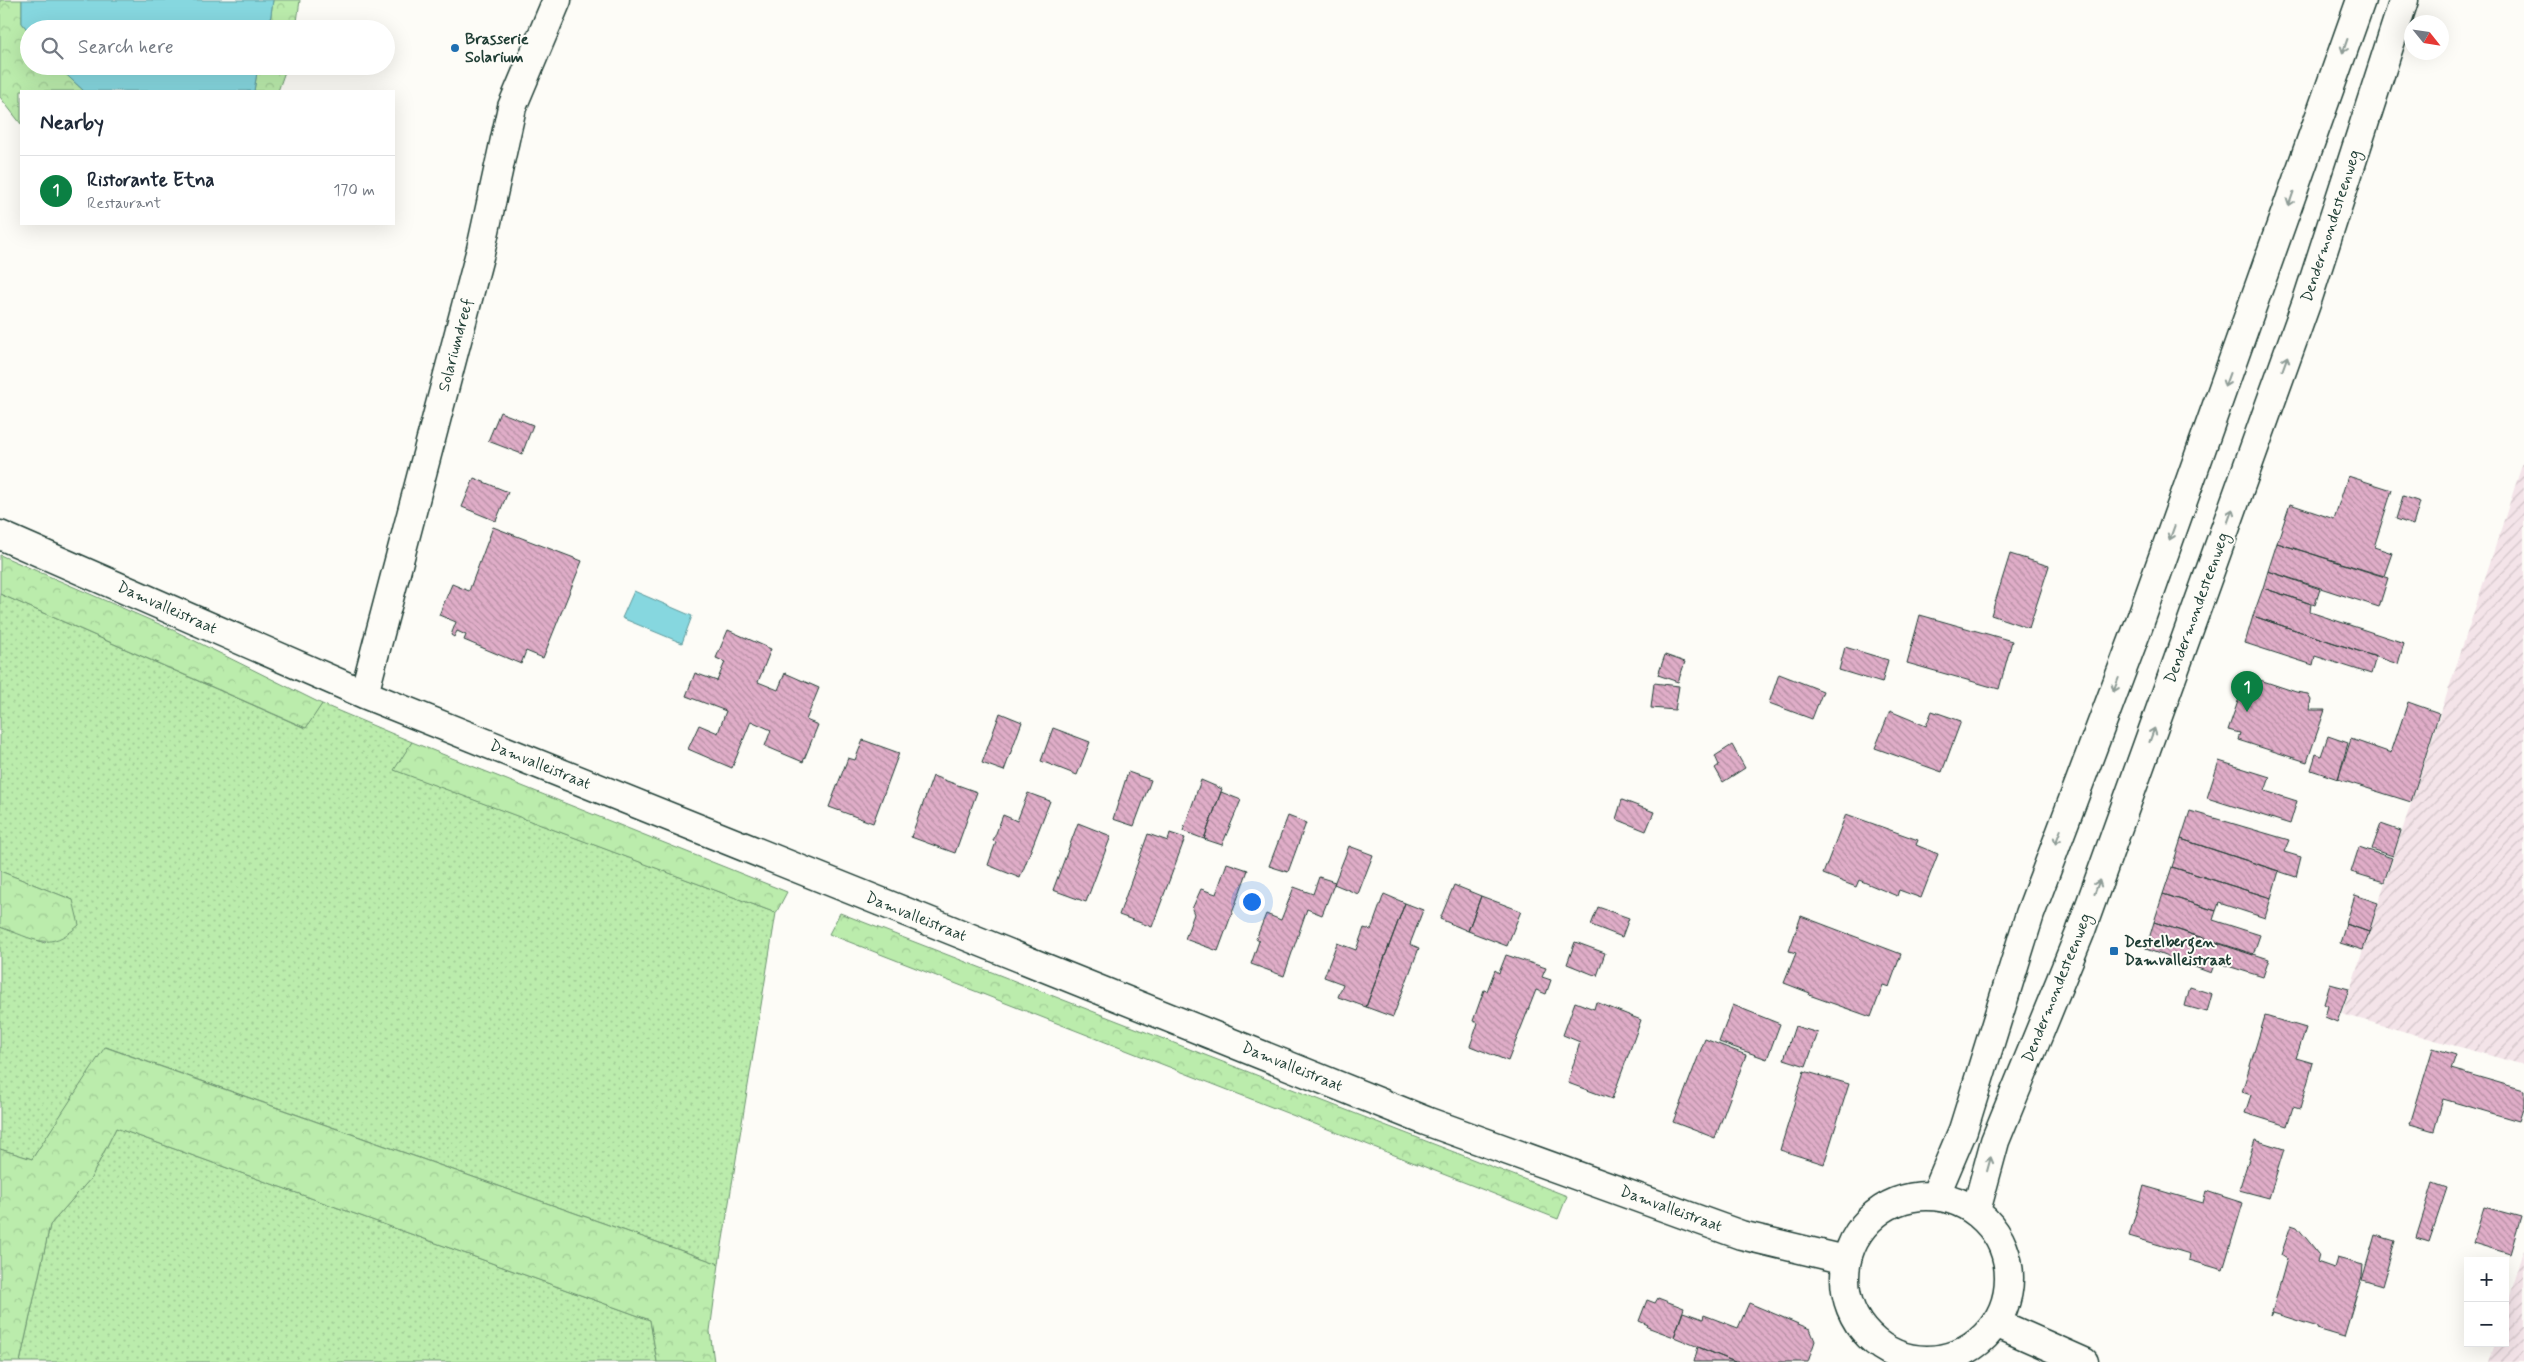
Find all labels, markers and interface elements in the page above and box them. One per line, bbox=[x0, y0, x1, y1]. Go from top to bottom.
north arrow bbox=[2404, 15, 2449, 60]
search box bbox=[20, 20, 395, 75]
place label: Brasserie Solarium bbox=[465, 29, 529, 68]
icon: search bbox=[38, 34, 66, 62]
text: Search here bbox=[78, 35, 174, 60]
one-way arrow bbox=[2340, 38, 2349, 53]
marker: Brasserie Solarium bbox=[449, 42, 461, 54]
text: Nearby bbox=[40, 109, 104, 137]
street label: Dendermondesteenweg bbox=[2296, 147, 2367, 305]
text: Ristorante Etna bbox=[87, 168, 215, 193]
text: 1 bbox=[52, 180, 60, 201]
text: 170 m bbox=[333, 180, 375, 201]
one-way arrow bbox=[2286, 191, 2295, 207]
text: Restaurant bbox=[87, 193, 161, 214]
street label: Solariumdreef bbox=[433, 296, 479, 394]
one-way arrow bbox=[2281, 355, 2290, 371]
one-way arrow bbox=[2222, 371, 2231, 387]
one-way arrow bbox=[2226, 508, 2236, 524]
one-way arrow bbox=[2167, 524, 2176, 540]
street label: Dendermondesteenweg bbox=[2160, 530, 2235, 687]
street label: Damvalleistraat bbox=[114, 577, 220, 639]
pin: 1 bbox=[2231, 671, 2263, 712]
one-way arrow bbox=[2111, 677, 2120, 692]
one-way arrow bbox=[2148, 727, 2157, 743]
street label: Damvalleistraat bbox=[486, 735, 594, 795]
one-way arrow bbox=[2053, 829, 2063, 844]
one-way arrow bbox=[2093, 880, 2102, 896]
street label: Damvalleistraat bbox=[862, 887, 970, 947]
your location bbox=[1239, 889, 1265, 915]
street label: Dendermondesteenweg bbox=[2017, 910, 2097, 1066]
place label: Destelbergen Damvalleistraat bbox=[2124, 932, 2231, 971]
marker: Destelbergen Damvalleistraat bbox=[2108, 945, 2120, 957]
street label: Damvalleistraat bbox=[1238, 1037, 1346, 1097]
one-way arrow bbox=[1984, 1156, 1994, 1172]
street label: Damvalleistraat bbox=[1617, 1181, 1725, 1237]
map controls bbox=[2464, 1257, 2509, 1347]
button: + bbox=[2464, 1257, 2509, 1302]
button: − bbox=[2464, 1302, 2509, 1347]

